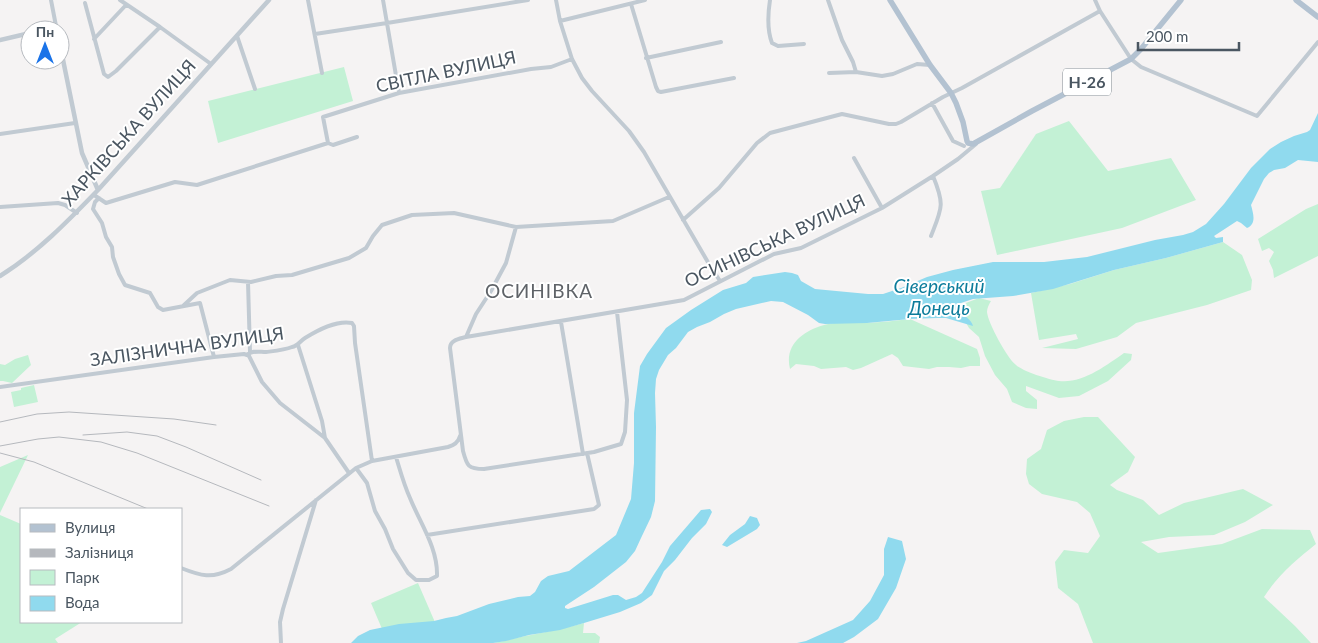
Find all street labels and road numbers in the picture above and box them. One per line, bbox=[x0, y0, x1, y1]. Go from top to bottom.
street label: СВІТЛА ВУЛИЦЯ bbox=[374, 45, 518, 97]
street label: ХАРКІВСЬКА ВУЛИЦЯ bbox=[57, 55, 200, 210]
road number: Н-26 bbox=[1063, 68, 1111, 95]
street label: ОСИНІВСЬКА ВУЛИЦЯ bbox=[681, 189, 868, 292]
street label: ЗАЛІЗНИЧНА ВУЛИЦЯ bbox=[89, 322, 285, 371]

